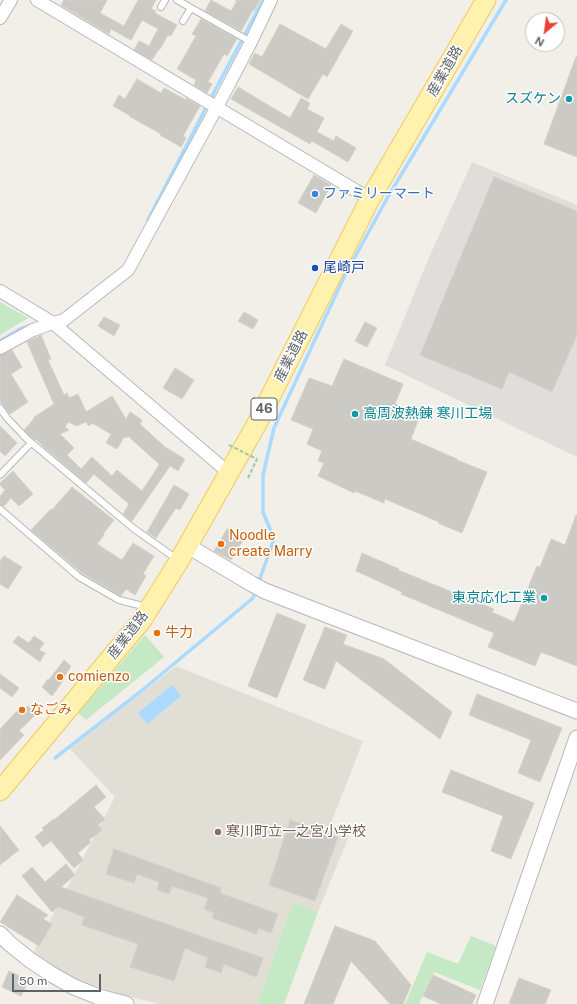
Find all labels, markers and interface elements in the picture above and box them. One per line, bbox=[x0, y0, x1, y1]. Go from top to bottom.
north arrow bbox=[525, 12, 565, 52]
text: N bbox=[533, 34, 546, 49]
street label: 産業道路 bbox=[424, 43, 466, 99]
place label: スズケン bbox=[505, 91, 561, 107]
marker: スズケン bbox=[564, 94, 574, 104]
place label: ファミリーマート bbox=[323, 186, 435, 202]
marker: ファミリーマート bbox=[310, 189, 320, 199]
place label: 尾崎戸 bbox=[323, 260, 365, 276]
marker: 尾崎戸 bbox=[310, 263, 320, 273]
street label: 産業道路 bbox=[271, 327, 311, 385]
road number: 46 bbox=[251, 398, 277, 420]
place label: 高周波熱錬 寒川工場 bbox=[363, 406, 492, 422]
marker: 高周波熱錬 寒川工場 bbox=[350, 409, 360, 419]
place label: Noodle create Marry bbox=[229, 528, 312, 560]
marker: Noodle create Marry bbox=[216, 539, 226, 549]
place label: 東京応化工業 bbox=[452, 590, 536, 606]
marker: 東京応化工業 bbox=[539, 593, 549, 603]
street label: 産業道路 bbox=[104, 608, 152, 662]
place label: 牛力 bbox=[165, 625, 193, 641]
marker: 牛力 bbox=[152, 628, 162, 638]
place label: comienzo bbox=[68, 669, 130, 685]
marker: comienzo bbox=[55, 672, 65, 682]
place label: なごみ bbox=[30, 702, 72, 718]
marker: なごみ bbox=[17, 705, 27, 715]
place label: 寒川町立一之宮小学校 bbox=[226, 824, 366, 840]
marker: 寒川町立一之宮小学校 bbox=[213, 827, 223, 837]
scale bar bbox=[14, 966, 103, 992]
text: 50 m bbox=[19, 974, 47, 988]

